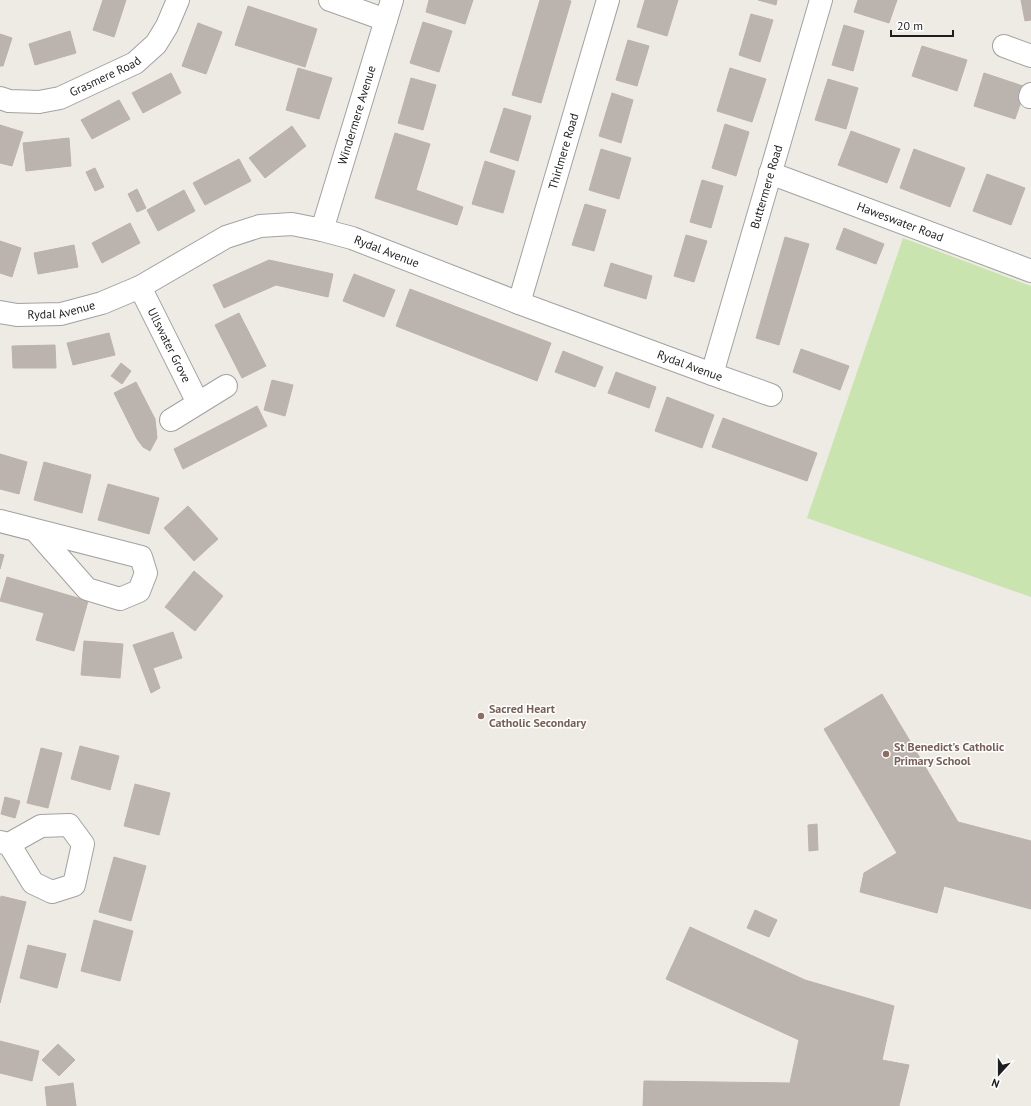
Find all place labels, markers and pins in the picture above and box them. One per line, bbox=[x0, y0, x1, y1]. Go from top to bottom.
place label: Sacred Heart Catholic Secondary bbox=[489, 701, 586, 730]
marker: Sacred Heart Catholic Secondary bbox=[476, 711, 486, 721]
place label: St Benedict's Catholic Primary School bbox=[894, 739, 1004, 768]
marker: St Benedict's Catholic Primary School bbox=[881, 749, 891, 759]

